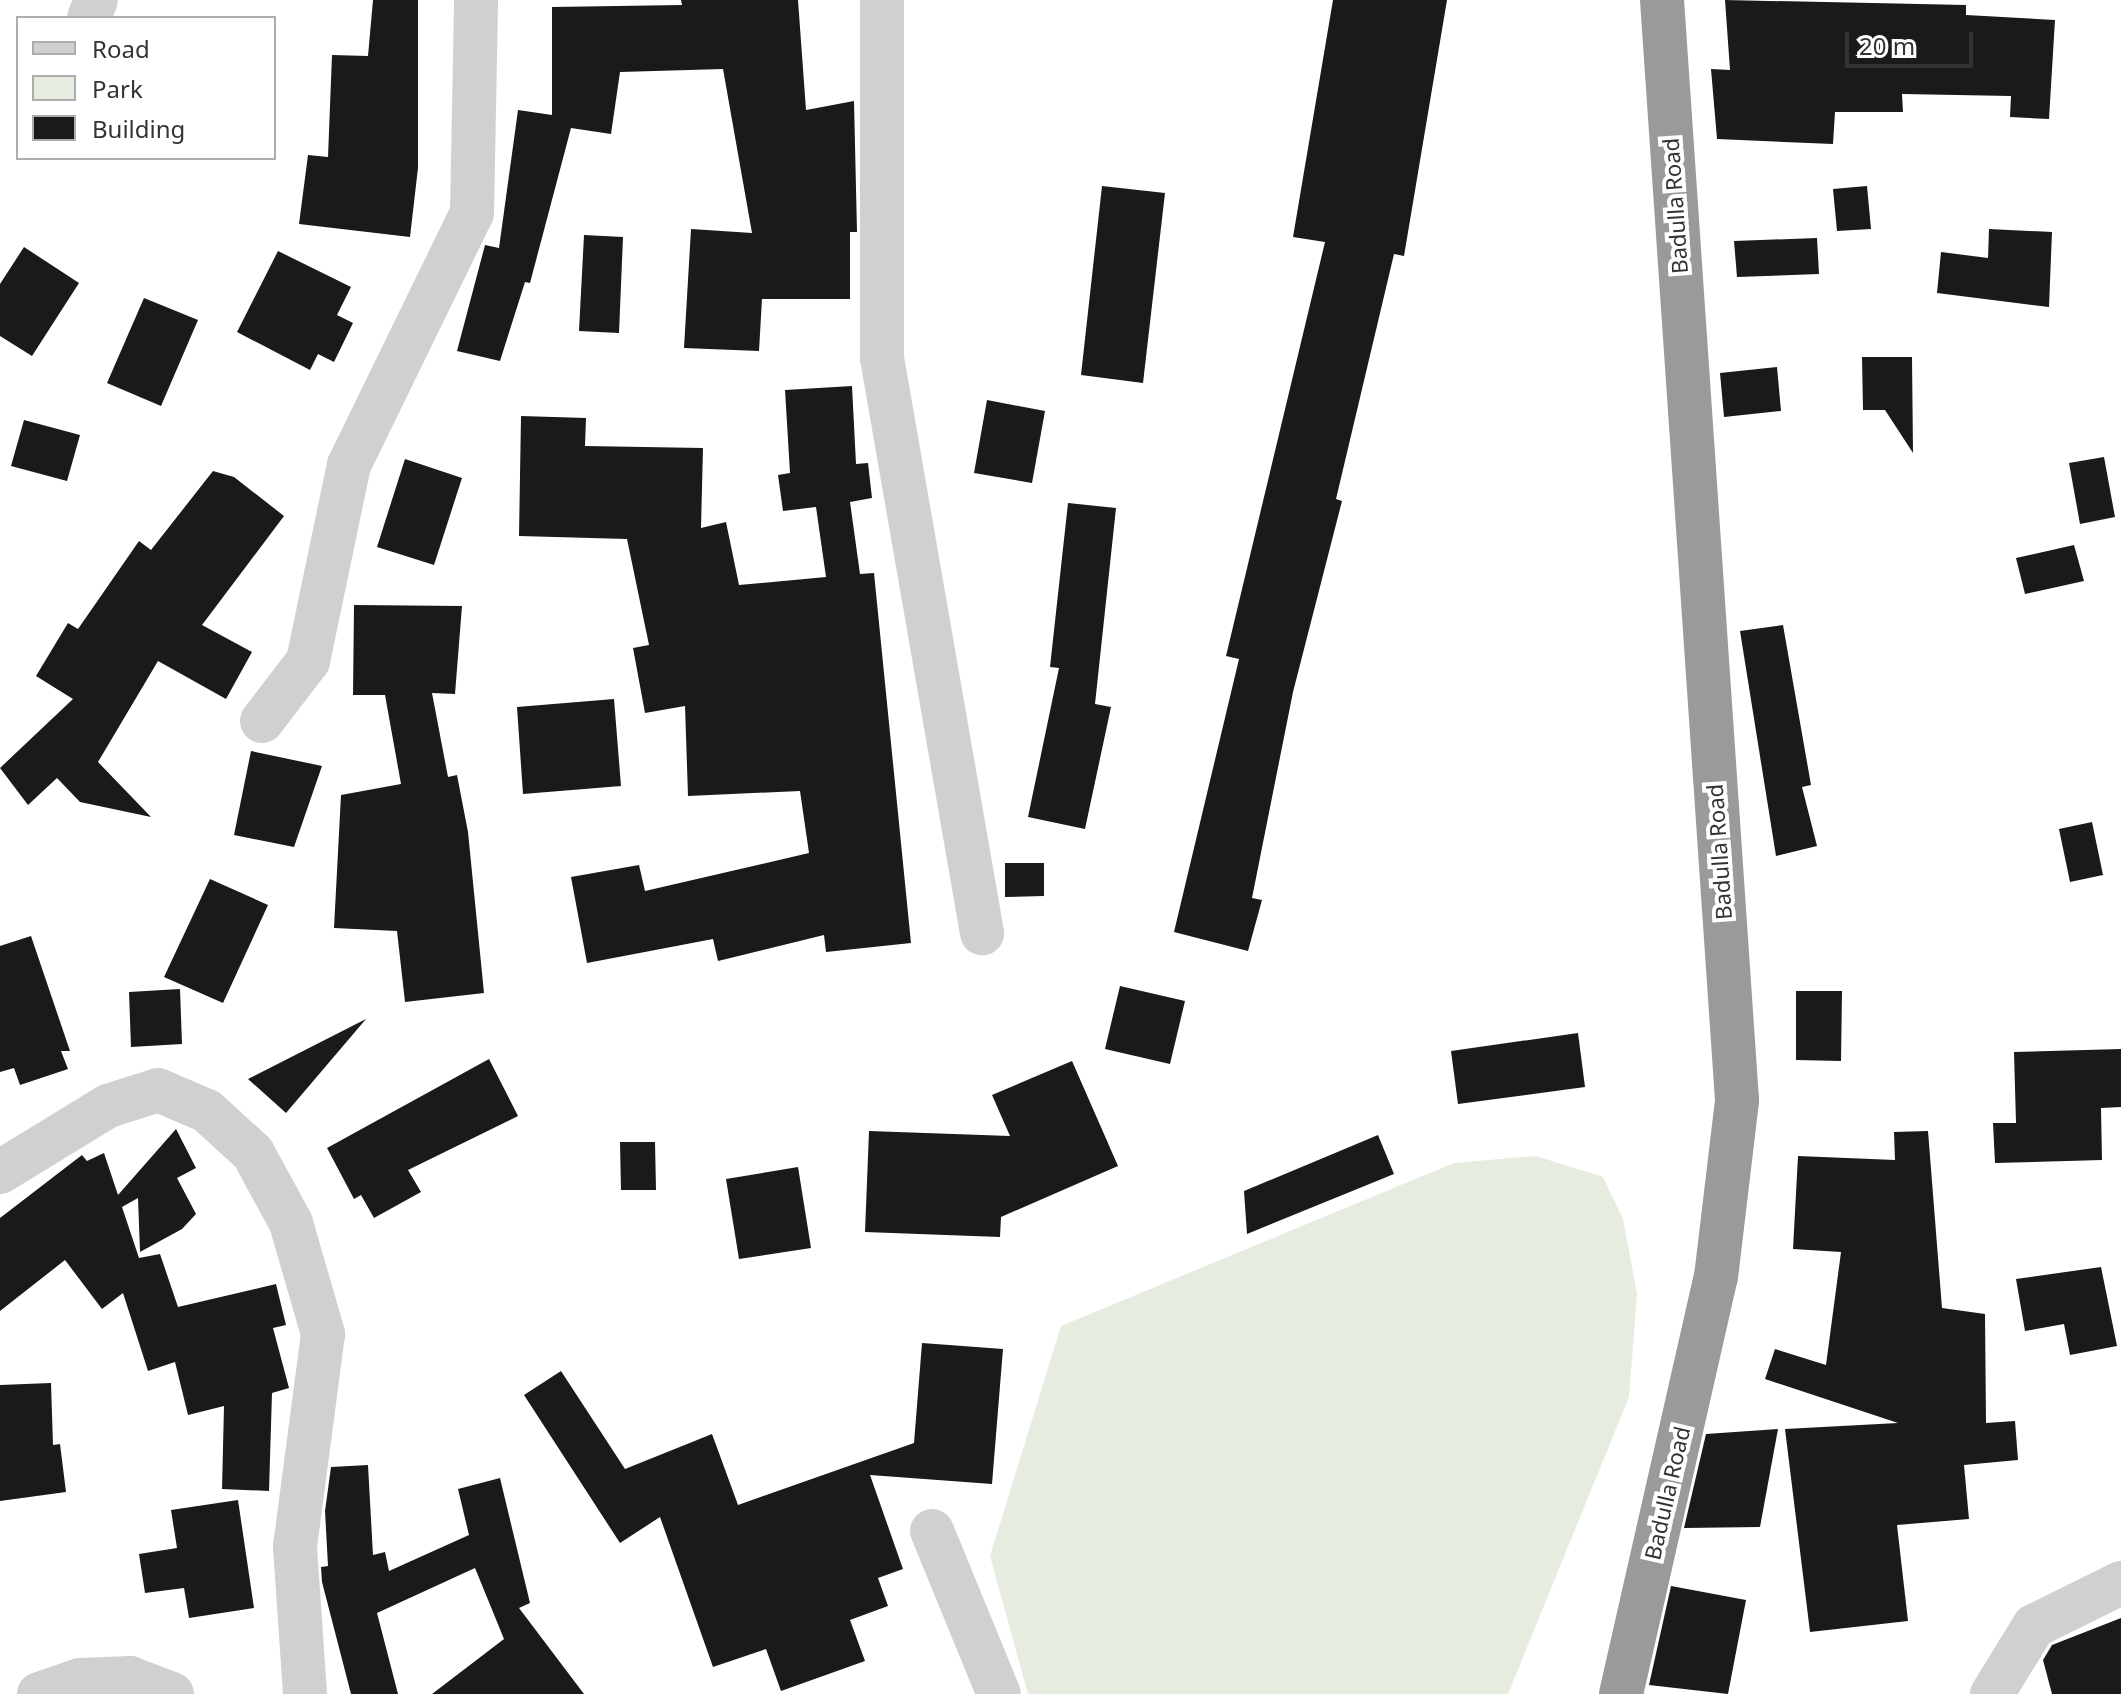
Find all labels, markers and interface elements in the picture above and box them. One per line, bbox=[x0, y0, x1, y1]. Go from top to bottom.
legend bbox=[16, 16, 276, 160]
scale bar bbox=[1849, 16, 1977, 66]
text: 20 m bbox=[1859, 29, 1915, 62]
text: Road bbox=[92, 32, 150, 65]
text: Park bbox=[92, 72, 143, 105]
text: Building bbox=[92, 112, 185, 145]
street label: Badulla Road bbox=[1657, 137, 1693, 275]
street label: Badulla Road bbox=[1701, 783, 1737, 921]
street label: Badulla Road bbox=[1639, 1424, 1695, 1562]

